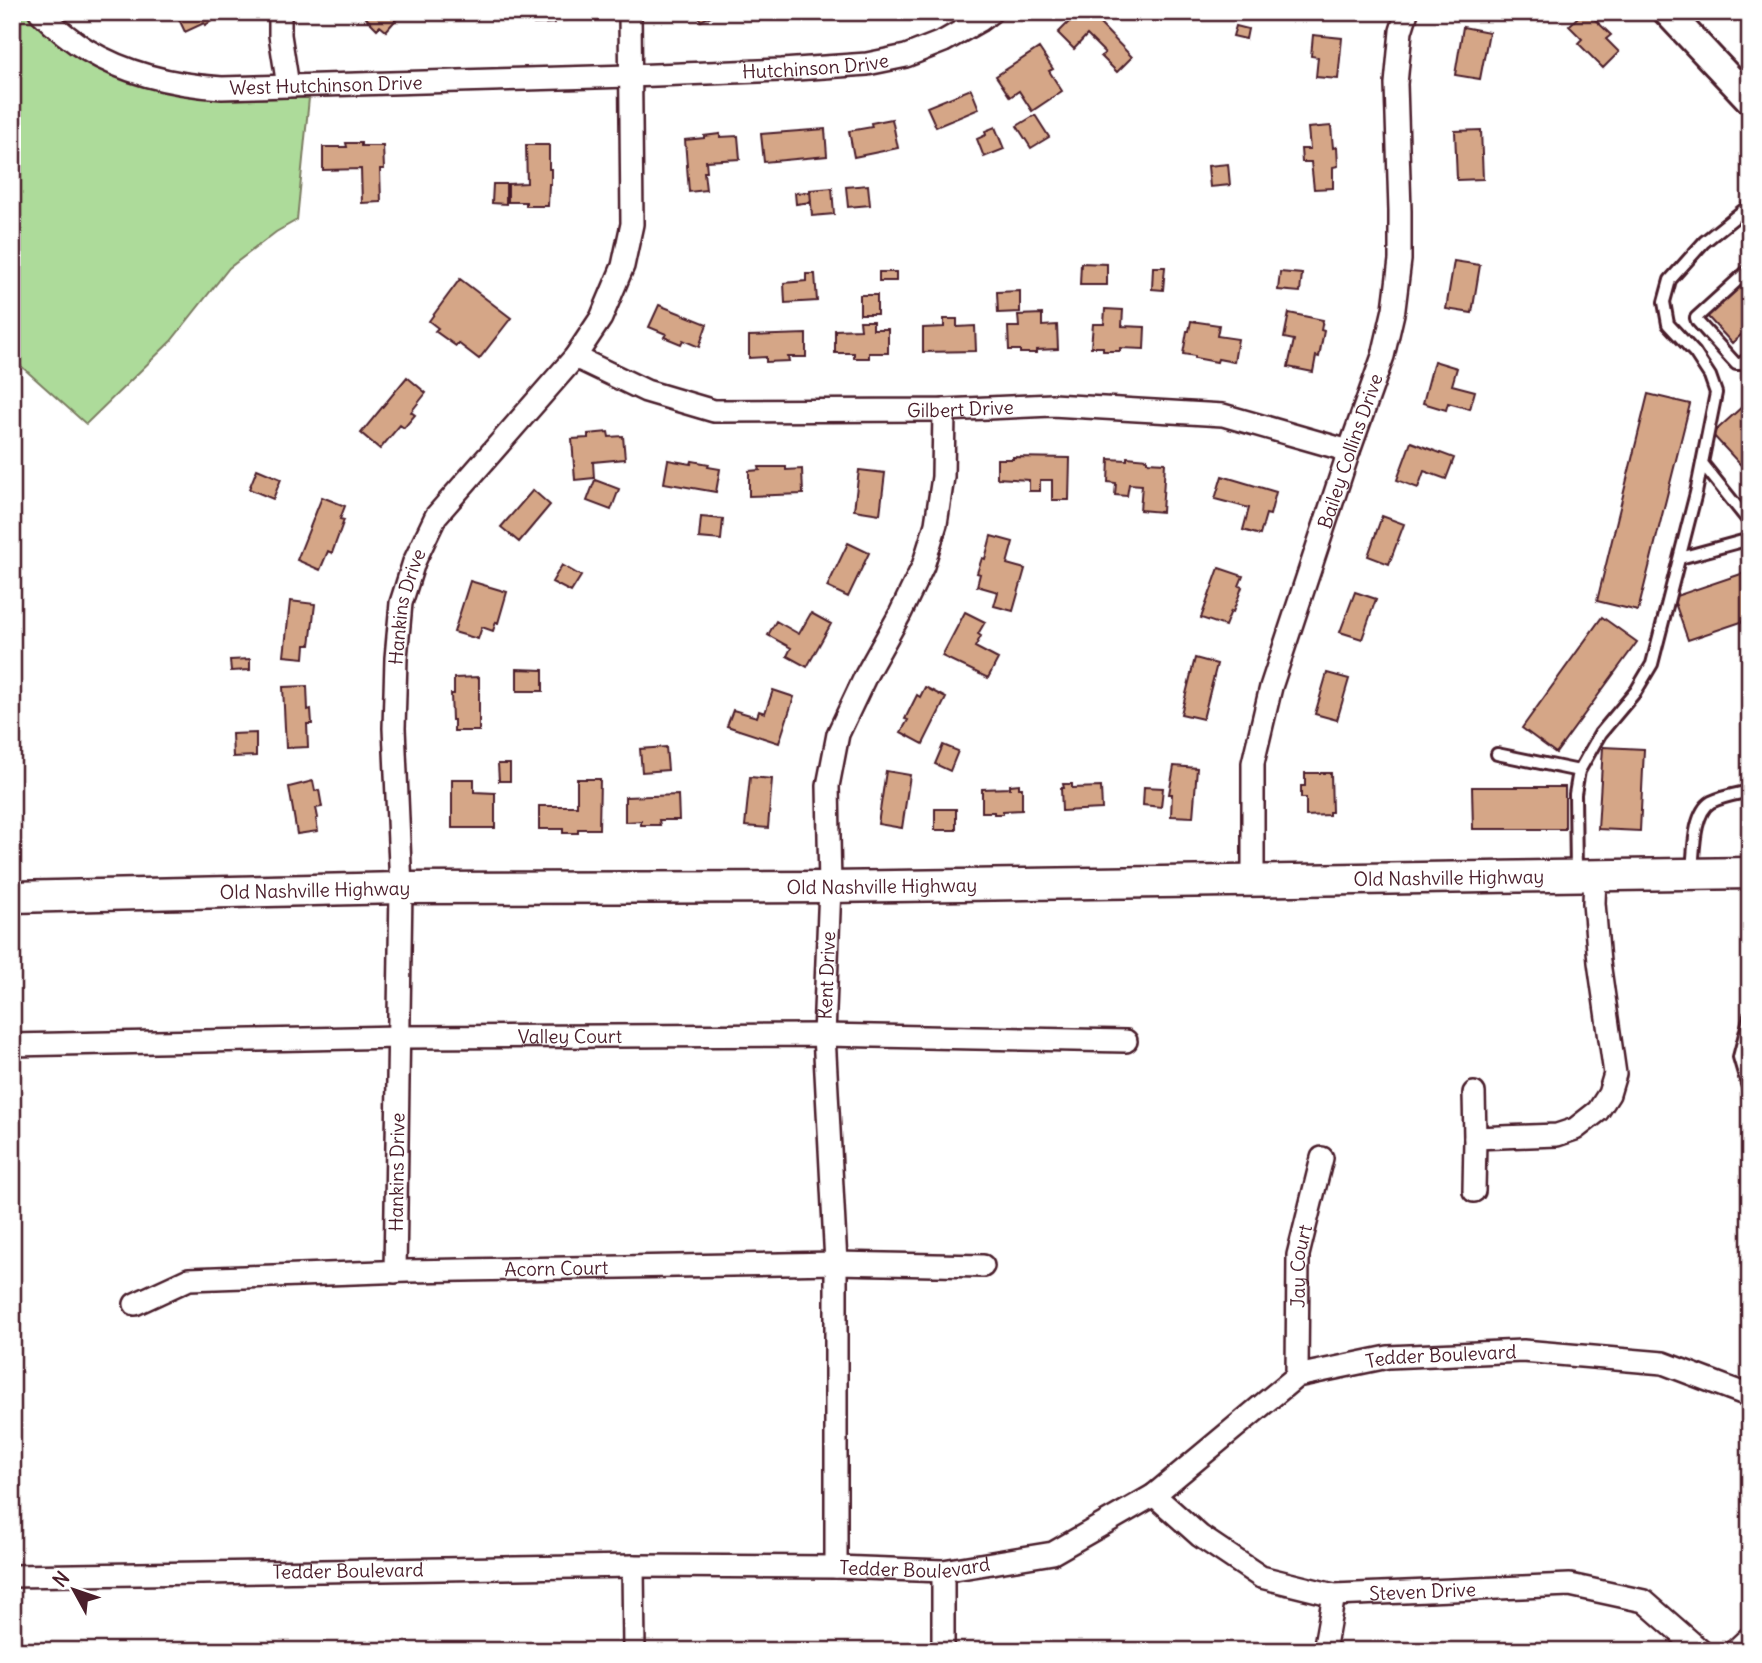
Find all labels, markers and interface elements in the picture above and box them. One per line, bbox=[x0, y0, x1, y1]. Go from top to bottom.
street label: Hutchinson Drive bbox=[742, 48, 891, 84]
street label: West Hutchinson Drive bbox=[229, 70, 423, 100]
street label: Bailey Collins Drive bbox=[1312, 370, 1388, 532]
street label: Gilbert Drive bbox=[907, 395, 1014, 422]
street label: Hankins Drive bbox=[383, 544, 431, 666]
street label: Old Nashville Highway bbox=[1353, 864, 1544, 891]
street label: Old Nashville Highway bbox=[787, 873, 977, 899]
street label: Old Nashville Highway bbox=[219, 876, 410, 904]
street label: Kent Drive bbox=[813, 931, 840, 1020]
street label: Valley Court bbox=[518, 1024, 622, 1048]
street label: Hankins Drive bbox=[384, 1112, 409, 1232]
street label: Jay Court bbox=[1285, 1222, 1317, 1308]
street label: Acorn Court bbox=[504, 1255, 609, 1281]
street label: Tedder Boulevard bbox=[1363, 1339, 1517, 1373]
street label: Tedder Boulevard bbox=[839, 1551, 992, 1583]
north arrow bbox=[38, 1554, 108, 1624]
street label: Tedder Boulevard bbox=[272, 1557, 424, 1584]
text: N bbox=[48, 1566, 74, 1592]
street label: Steven Drive bbox=[1369, 1577, 1476, 1605]

